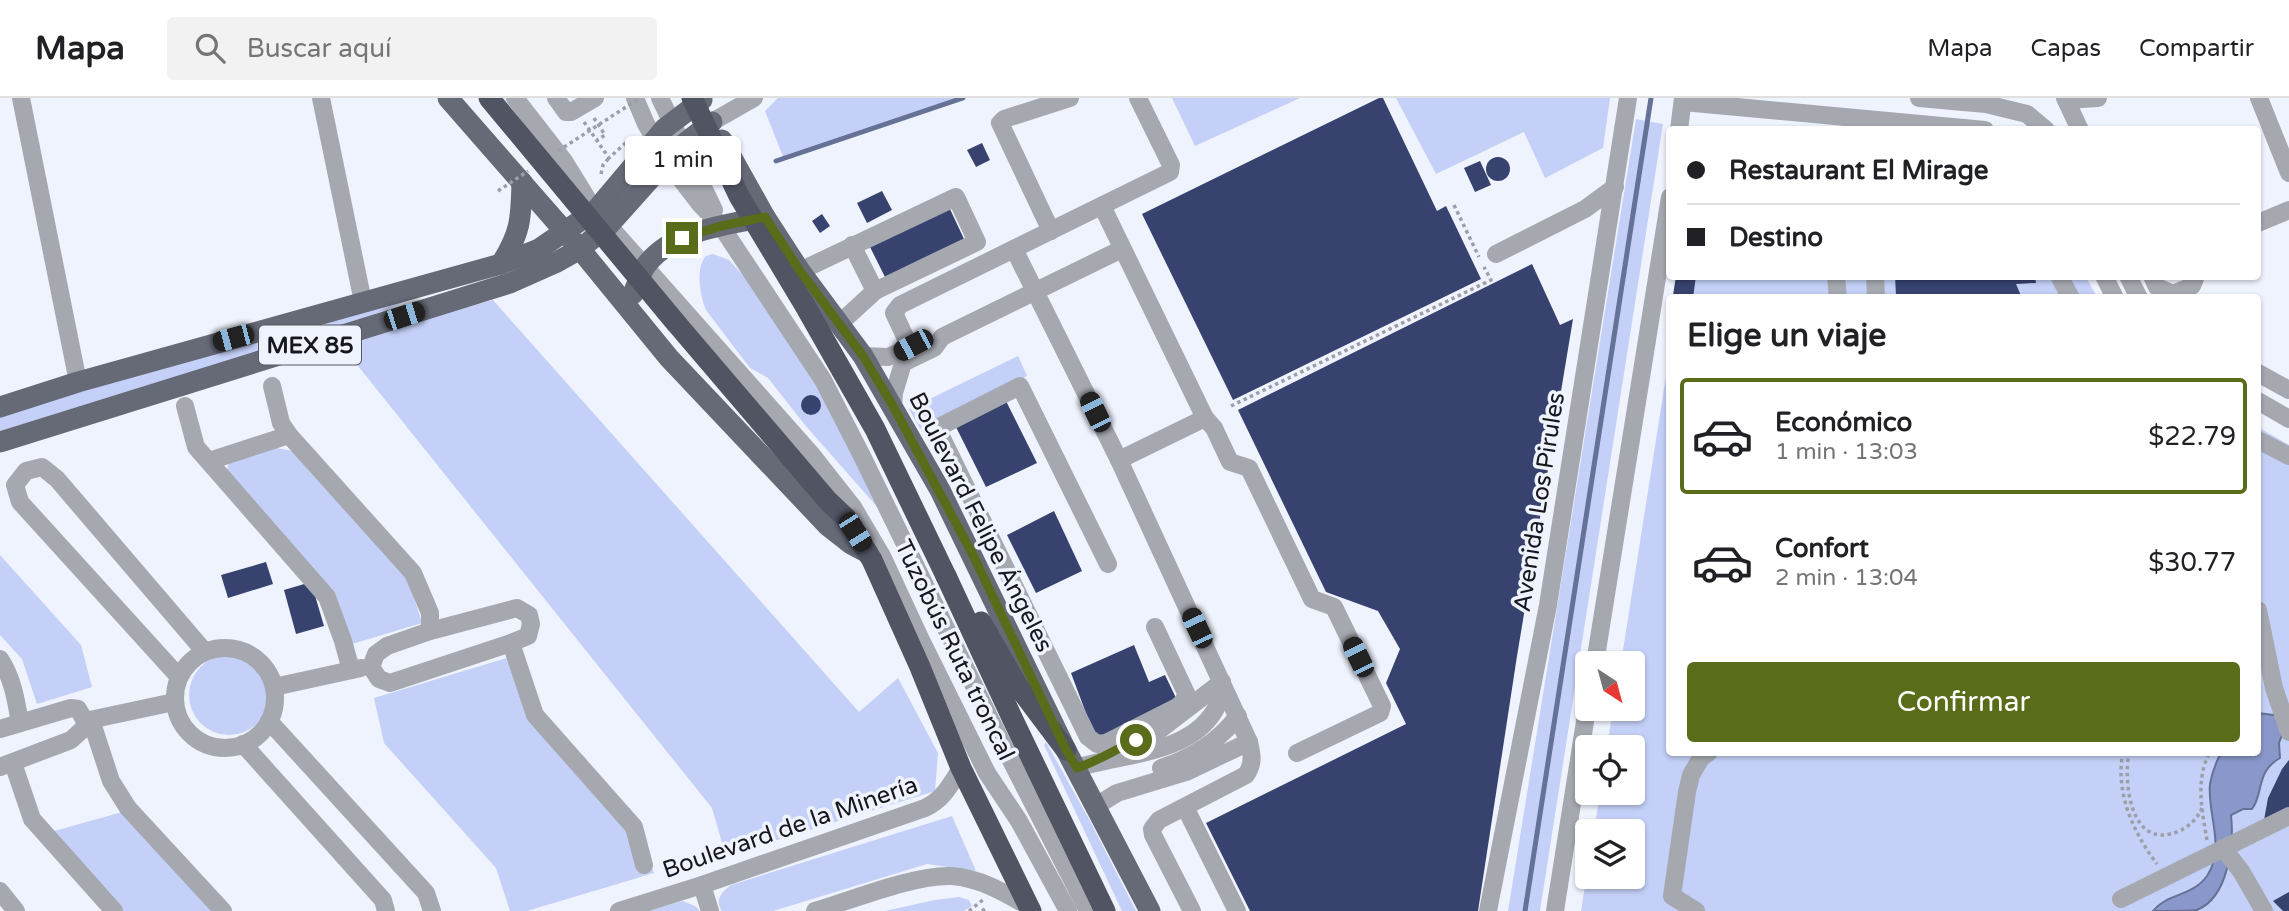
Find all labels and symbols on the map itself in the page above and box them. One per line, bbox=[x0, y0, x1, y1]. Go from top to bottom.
callout: 1 min bbox=[624, 136, 740, 186]
route end bbox=[666, 222, 698, 254]
car bbox=[381, 300, 428, 332]
car bbox=[210, 322, 257, 354]
road number: MEX 85 bbox=[259, 326, 361, 364]
car bbox=[890, 326, 937, 364]
street label: Boulevard Felipe Ángeles bbox=[902, 387, 1060, 657]
car bbox=[1077, 389, 1114, 435]
street label: Avenida Los Pirules bbox=[1508, 390, 1571, 614]
car bbox=[835, 509, 876, 555]
street label: Tuzobús Ruta troncal bbox=[888, 535, 1021, 765]
car bbox=[1179, 605, 1216, 651]
car bbox=[1340, 634, 1377, 680]
north arrow bbox=[1575, 651, 1645, 721]
route start bbox=[1120, 724, 1152, 756]
street label: Boulevard de la Minería bbox=[659, 770, 922, 885]

